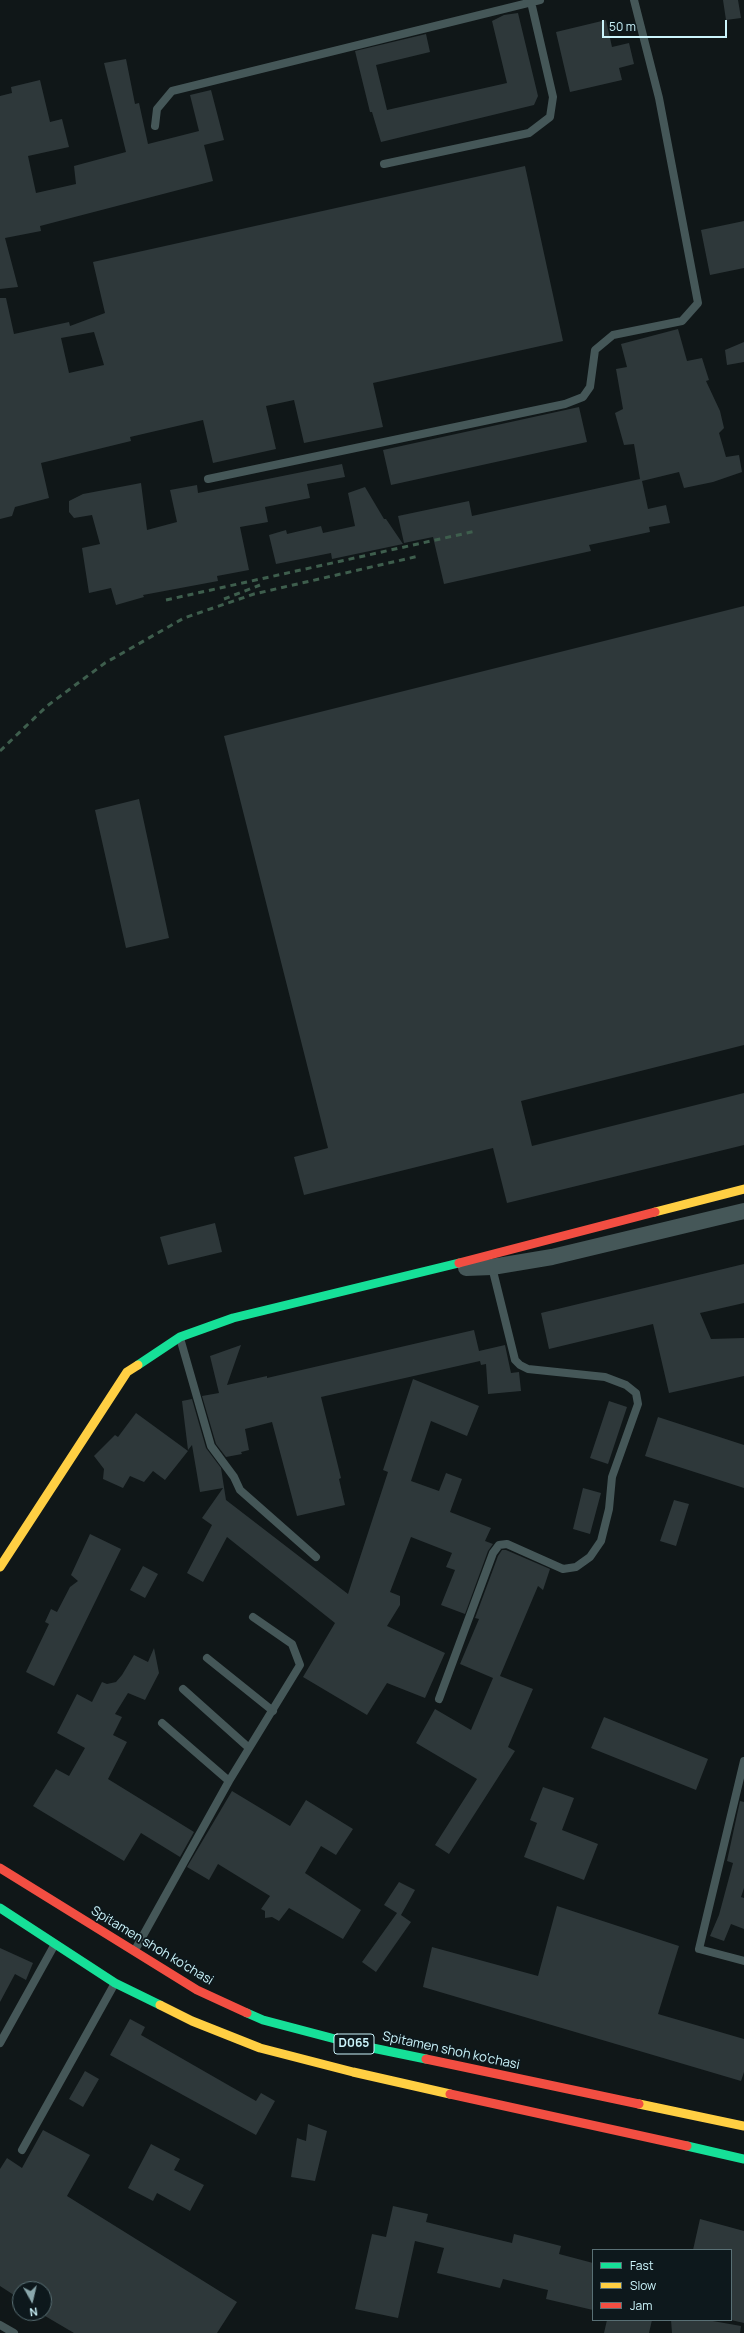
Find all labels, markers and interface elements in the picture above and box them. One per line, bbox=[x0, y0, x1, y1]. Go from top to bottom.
scale bar bbox=[604, 12, 729, 38]
text: 50 m bbox=[609, 18, 636, 35]
street label: Spitamen shoh ko'chasi bbox=[88, 1903, 216, 1989]
street label: Spitamen shoh ko'chasi bbox=[381, 2029, 521, 2073]
road number: D065 bbox=[334, 2034, 374, 2054]
legend bbox=[592, 2249, 732, 2321]
text: Fast bbox=[630, 2257, 654, 2274]
text: Slow bbox=[630, 2277, 656, 2294]
north arrow bbox=[12, 2281, 52, 2321]
text: Jam bbox=[630, 2297, 652, 2314]
text: N bbox=[29, 2304, 39, 2320]

